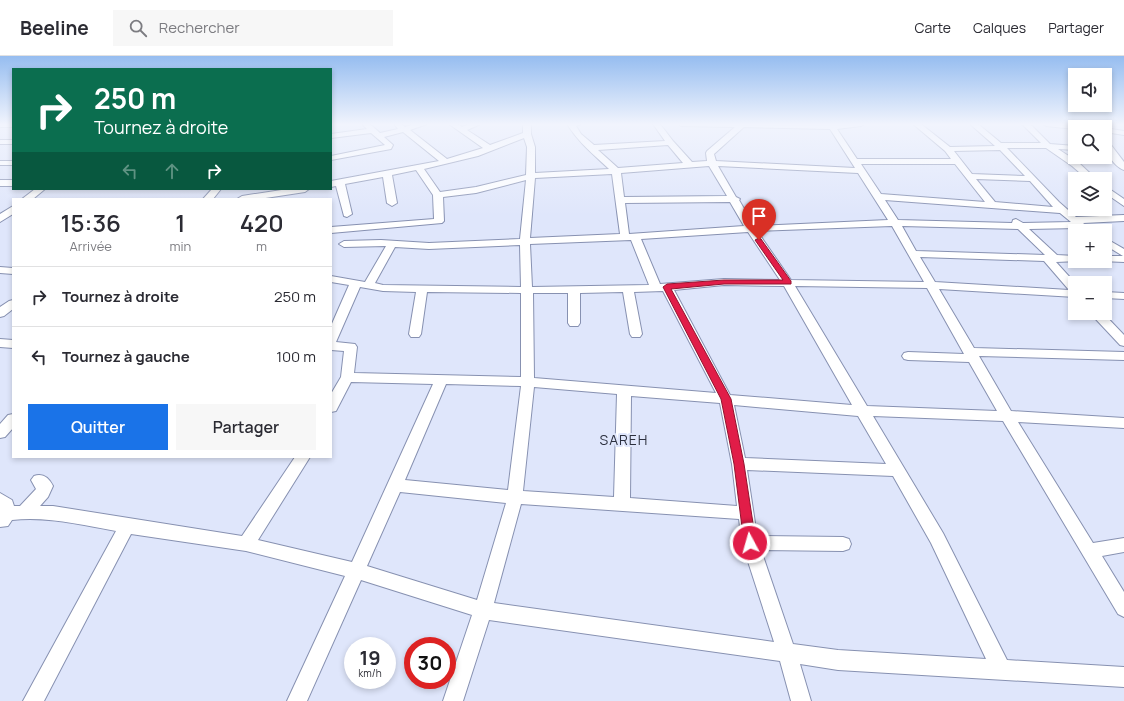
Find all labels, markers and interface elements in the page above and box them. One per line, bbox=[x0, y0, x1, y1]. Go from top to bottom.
search box bbox=[113, 10, 393, 46]
text: Beeline bbox=[20, 15, 89, 41]
icon: search bbox=[127, 17, 149, 39]
text: Rechercher bbox=[159, 17, 240, 38]
text: Carte bbox=[915, 18, 951, 37]
text: Calques bbox=[973, 18, 1026, 37]
text: Partager bbox=[1048, 18, 1104, 37]
map controls bbox=[1068, 68, 1112, 320]
button: sound bbox=[1068, 68, 1112, 112]
text: 250 m bbox=[94, 79, 176, 117]
icon: right bbox=[28, 84, 80, 136]
text: Tournez à droite bbox=[94, 115, 228, 139]
button: search bbox=[1068, 120, 1112, 164]
icon: left bbox=[119, 160, 141, 182]
icon: ahead bbox=[161, 160, 183, 182]
icon: right bbox=[203, 160, 225, 182]
button: layers bbox=[1068, 172, 1112, 216]
pin bbox=[742, 199, 776, 240]
icon: arrive bbox=[748, 205, 770, 227]
text: 15:36 bbox=[60, 206, 121, 239]
text: 1 bbox=[175, 206, 185, 239]
text: 420 bbox=[240, 206, 284, 239]
button: + bbox=[1068, 224, 1112, 268]
text: Arrivée bbox=[69, 237, 112, 255]
text: min bbox=[169, 237, 191, 255]
text: m bbox=[256, 237, 267, 255]
button: − bbox=[1068, 276, 1112, 320]
icon: right bbox=[28, 286, 50, 308]
text: Tournez à droite bbox=[62, 286, 179, 307]
text: 250 m bbox=[274, 286, 316, 307]
icon: left bbox=[28, 346, 50, 368]
text: Tournez à gauche bbox=[62, 346, 190, 367]
text: 100 m bbox=[276, 346, 316, 367]
button: Quitter bbox=[28, 404, 168, 450]
button: Partager bbox=[176, 404, 316, 450]
district label: SAREH bbox=[600, 430, 648, 449]
position arrow bbox=[729, 522, 771, 564]
speed limit sign: 30 bbox=[404, 637, 456, 689]
text: 19 bbox=[359, 644, 381, 671]
text: km/h bbox=[358, 666, 382, 680]

